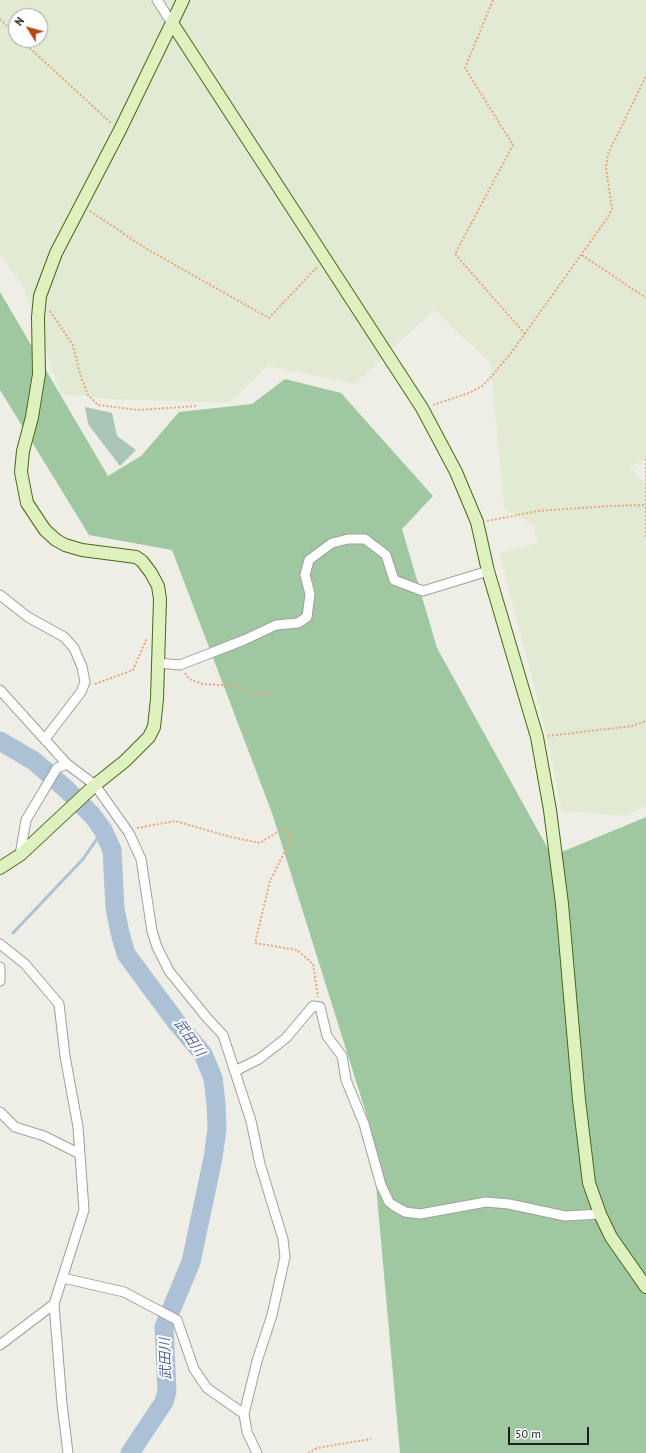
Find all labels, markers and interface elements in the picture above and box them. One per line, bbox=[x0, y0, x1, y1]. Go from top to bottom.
north arrow bbox=[8, 8, 48, 48]
text: N bbox=[11, 14, 27, 28]
water label: 武田川 bbox=[170, 1016, 208, 1060]
water label: 武田川 bbox=[157, 1338, 175, 1380]
scale bar bbox=[510, 1419, 591, 1445]
text: 50 m bbox=[515, 1426, 541, 1441]

